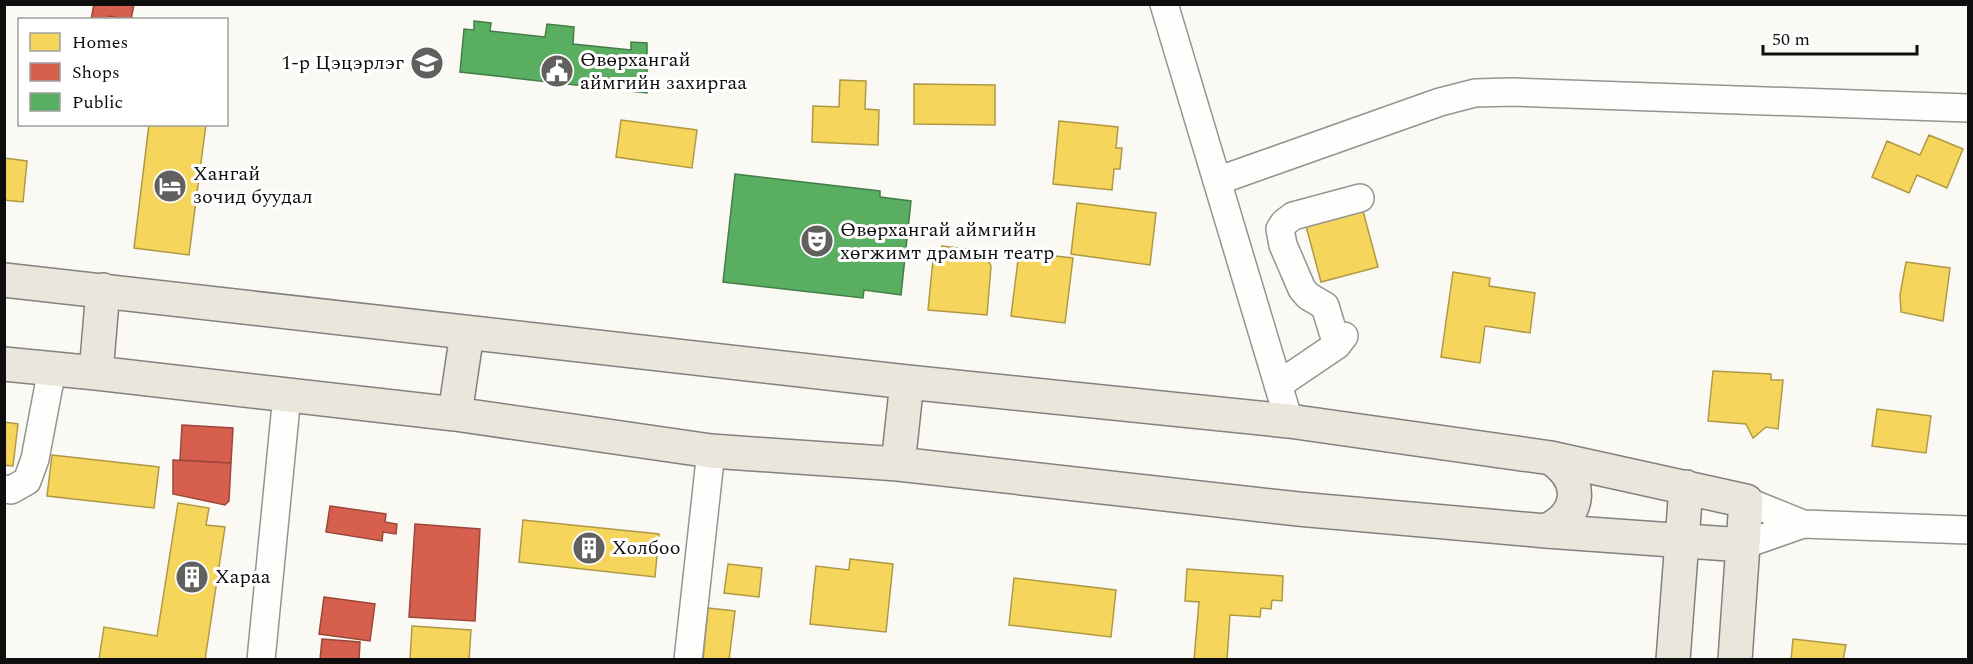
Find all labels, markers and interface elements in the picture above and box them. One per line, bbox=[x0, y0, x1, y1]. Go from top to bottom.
legend bbox=[18, 18, 228, 126]
scale bar bbox=[1763, 18, 1918, 56]
text: 50 m bbox=[1772, 26, 1810, 53]
text: Homes bbox=[72, 29, 128, 56]
school or university icon: 1-р Цэцэрлэг bbox=[409, 45, 445, 81]
place label: Өвөрхангай аймгийн захиргаа bbox=[580, 45, 747, 98]
place label: 1-р Цэцэрлэг bbox=[281, 48, 404, 78]
public building icon: Өвөрхангай аймгийн захиргаа bbox=[539, 53, 575, 89]
text: Shops bbox=[72, 59, 120, 86]
text: Public bbox=[72, 89, 123, 116]
place label: Хангай зочид буудал bbox=[193, 159, 313, 212]
hotel icon: Хангай зочид буудал bbox=[152, 168, 188, 204]
place label: Өвөрхангай аймгийн хөгжимт драмын театр bbox=[840, 215, 1054, 268]
theatre icon: Өвөрхангай аймгийн хөгжимт драмын театр bbox=[799, 223, 835, 259]
building icon: Холбоо bbox=[571, 530, 607, 566]
place label: Холбоо bbox=[612, 533, 681, 563]
building icon: Хараа bbox=[174, 559, 210, 595]
place label: Хараа bbox=[215, 562, 271, 592]

